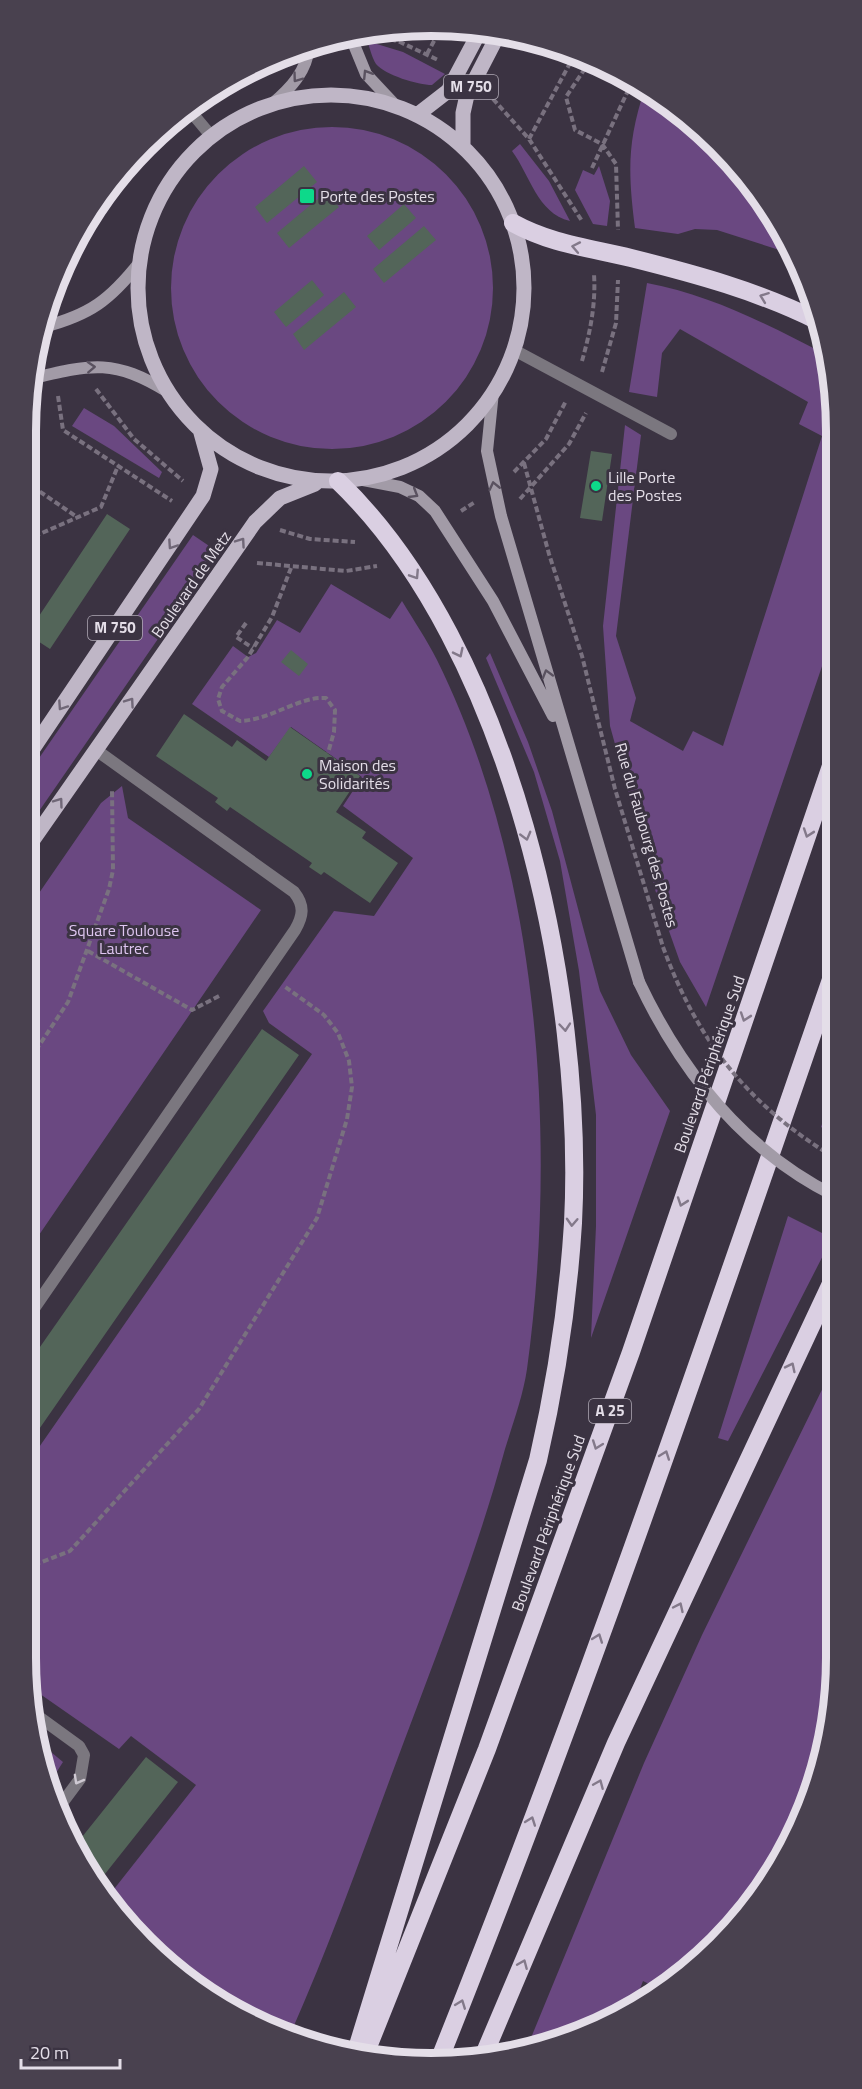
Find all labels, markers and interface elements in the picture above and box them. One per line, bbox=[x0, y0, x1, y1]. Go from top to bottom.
one-way arrow bbox=[364, 70, 375, 81]
one-way arrow bbox=[293, 72, 304, 83]
road number: M 750 bbox=[444, 75, 498, 99]
place label: Porte des Postes bbox=[320, 184, 435, 208]
marker: Porte des Postes bbox=[298, 187, 316, 205]
one-way arrow bbox=[571, 241, 581, 254]
one-way arrow bbox=[759, 291, 770, 304]
one-way arrow bbox=[87, 360, 96, 373]
place label: Lille Porte des Postes bbox=[608, 465, 682, 507]
marker: Lille Porte des Postes bbox=[589, 479, 603, 493]
one-way arrow bbox=[488, 481, 501, 491]
one-way arrow bbox=[407, 487, 418, 498]
street label: Boulevard de Metz bbox=[145, 526, 237, 642]
one-way arrow bbox=[168, 538, 179, 549]
one-way arrow bbox=[234, 538, 245, 549]
one-way arrow bbox=[408, 568, 419, 579]
road number: M 750 bbox=[88, 616, 142, 640]
one-way arrow bbox=[451, 647, 463, 658]
one-way arrow bbox=[542, 669, 554, 680]
one-way arrow bbox=[123, 698, 134, 709]
one-way arrow bbox=[58, 699, 69, 710]
street label: Rue du Faubourg des Postes bbox=[609, 740, 685, 930]
place label: Maison des Solidarités bbox=[319, 753, 396, 795]
marker: Maison des Solidarités bbox=[300, 767, 314, 781]
one-way arrow bbox=[52, 798, 63, 809]
one-way arrow bbox=[803, 827, 816, 838]
one-way arrow bbox=[518, 831, 531, 841]
park label: Square Toulouse Lautrec bbox=[69, 918, 179, 960]
street label: Boulevard Périphérique Sud bbox=[667, 972, 751, 1156]
one-way arrow bbox=[740, 1011, 752, 1022]
one-way arrow bbox=[558, 1022, 571, 1031]
one-way arrow bbox=[677, 1196, 690, 1207]
one-way arrow bbox=[566, 1217, 579, 1226]
one-way arrow bbox=[784, 1363, 796, 1374]
road number: A 25 bbox=[589, 1399, 631, 1423]
street label: Boulevard Périphérique Sud bbox=[505, 1431, 591, 1615]
one-way arrow bbox=[592, 1440, 605, 1450]
one-way arrow bbox=[658, 1450, 670, 1461]
one-way arrow bbox=[671, 1602, 683, 1613]
one-way arrow bbox=[590, 1633, 603, 1644]
one-way arrow bbox=[74, 1774, 85, 1784]
one-way arrow bbox=[592, 1780, 604, 1791]
one-way arrow bbox=[523, 1817, 536, 1827]
one-way arrow bbox=[516, 1960, 528, 1971]
one-way arrow bbox=[454, 1999, 467, 2009]
scale bar bbox=[21, 2032, 120, 2070]
text: 20 m bbox=[30, 2039, 69, 2066]

